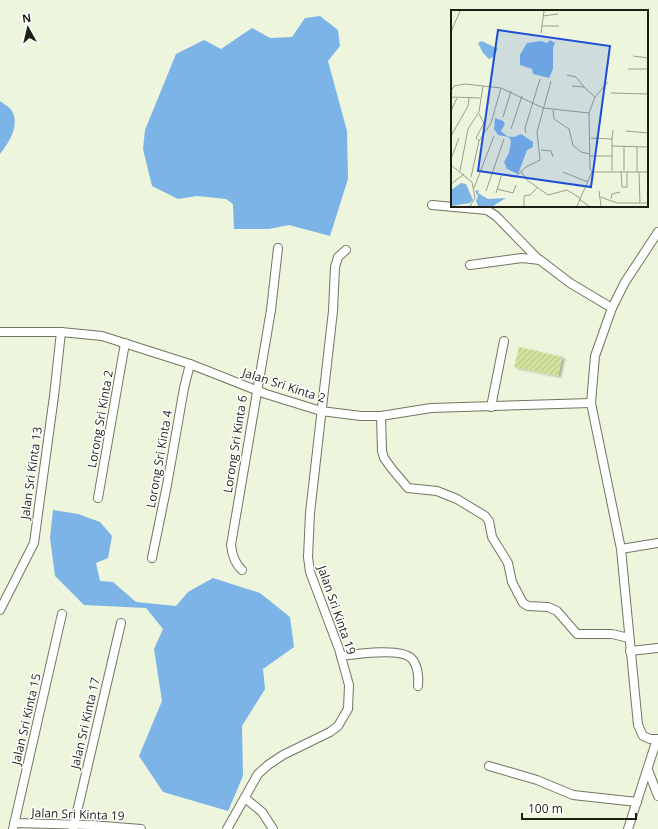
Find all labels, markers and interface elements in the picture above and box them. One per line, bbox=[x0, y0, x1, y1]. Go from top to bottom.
north arrow bbox=[8, 8, 48, 48]
text: N bbox=[21, 10, 32, 26]
inset map bbox=[451, 10, 648, 207]
street label: Jalan Sri Kinta 2 bbox=[239, 363, 328, 406]
street label: Lorong Sri Kinta 2 bbox=[83, 369, 117, 469]
street label: Lorong Sri Kinta 6 bbox=[219, 394, 251, 494]
street label: Lorong Sri Kinta 4 bbox=[142, 409, 176, 509]
street label: Jalan Sri Kinta 13 bbox=[16, 426, 46, 521]
street label: Jalan Sri Kinta 19 bbox=[313, 562, 360, 657]
street label: Jalan Sri Kinta 15 bbox=[7, 672, 45, 767]
street label: Jalan Sri Kinta 17 bbox=[66, 676, 104, 771]
scale bar bbox=[522, 795, 636, 821]
text: 100 m bbox=[528, 800, 563, 817]
street label: Jalan Sri Kinta 19 bbox=[30, 804, 125, 824]

